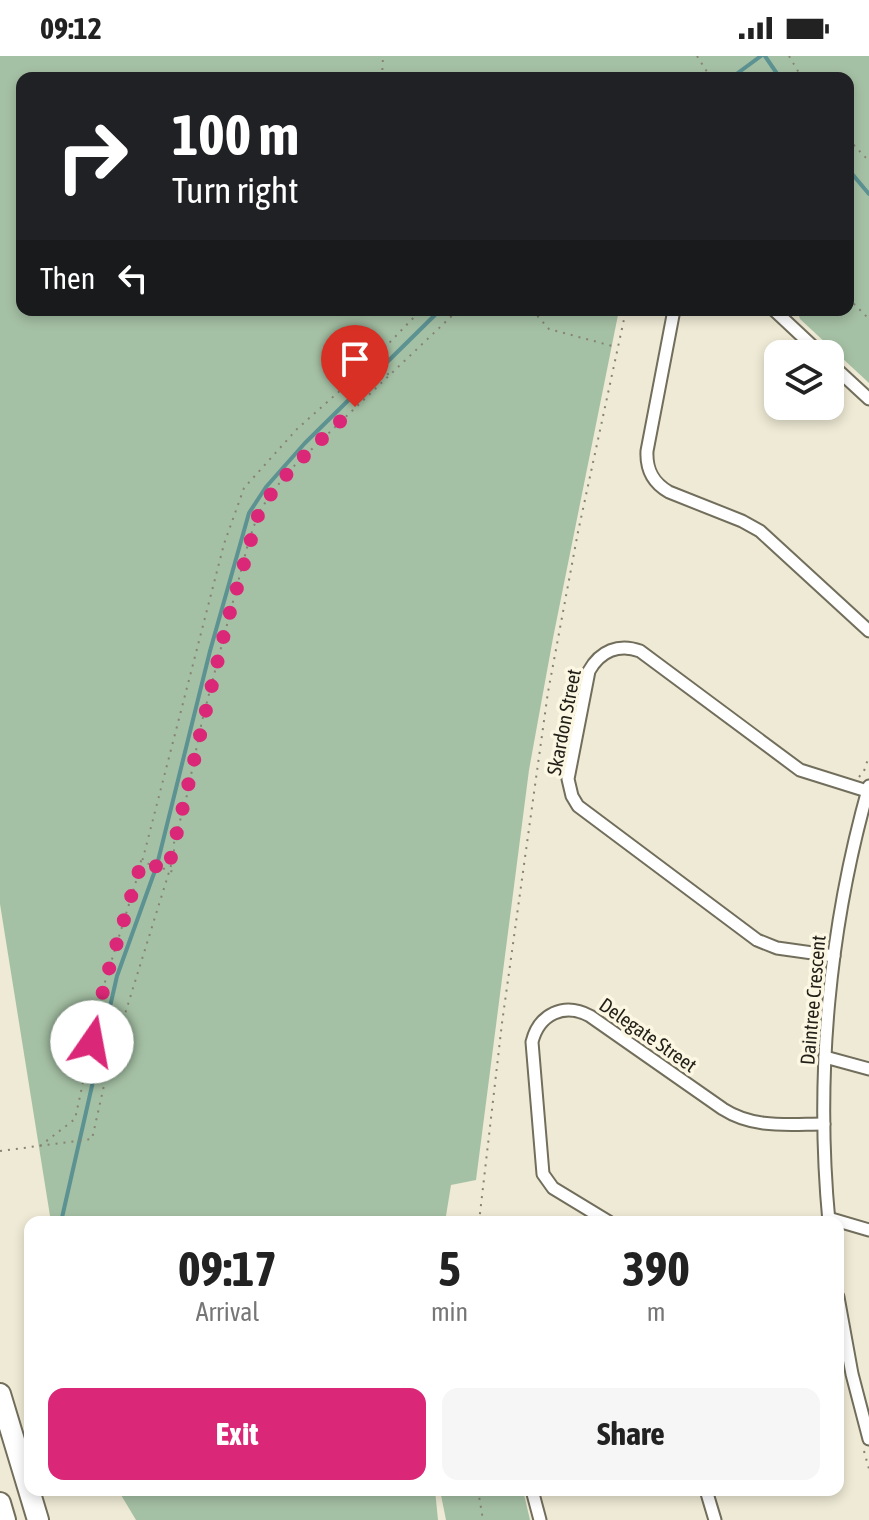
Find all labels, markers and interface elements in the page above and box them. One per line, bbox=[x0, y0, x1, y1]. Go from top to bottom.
text: 09:12 bbox=[40, 11, 102, 45]
text: 100 m bbox=[172, 103, 299, 167]
icon: right bbox=[40, 104, 144, 208]
text: Turn right bbox=[172, 169, 299, 211]
icon: left bbox=[111, 256, 155, 300]
text: Then bbox=[40, 261, 95, 295]
pin bbox=[321, 325, 389, 407]
icon: arrive bbox=[333, 337, 377, 381]
map controls bbox=[764, 340, 844, 420]
button: layers bbox=[764, 340, 844, 420]
street label: Skardon Street bbox=[542, 667, 585, 777]
street label: Daintree Crescent bbox=[795, 934, 830, 1066]
street label: Delegate Street bbox=[595, 993, 701, 1077]
position arrow bbox=[50, 1000, 134, 1084]
text: 09:17 bbox=[178, 1241, 277, 1296]
text: 5 bbox=[438, 1241, 461, 1296]
text: 390 bbox=[622, 1241, 690, 1296]
text: Arrival bbox=[196, 1297, 259, 1327]
text: min bbox=[431, 1297, 468, 1327]
text: m bbox=[647, 1297, 665, 1327]
button: Exit bbox=[48, 1388, 426, 1480]
button: Share bbox=[442, 1388, 820, 1480]

